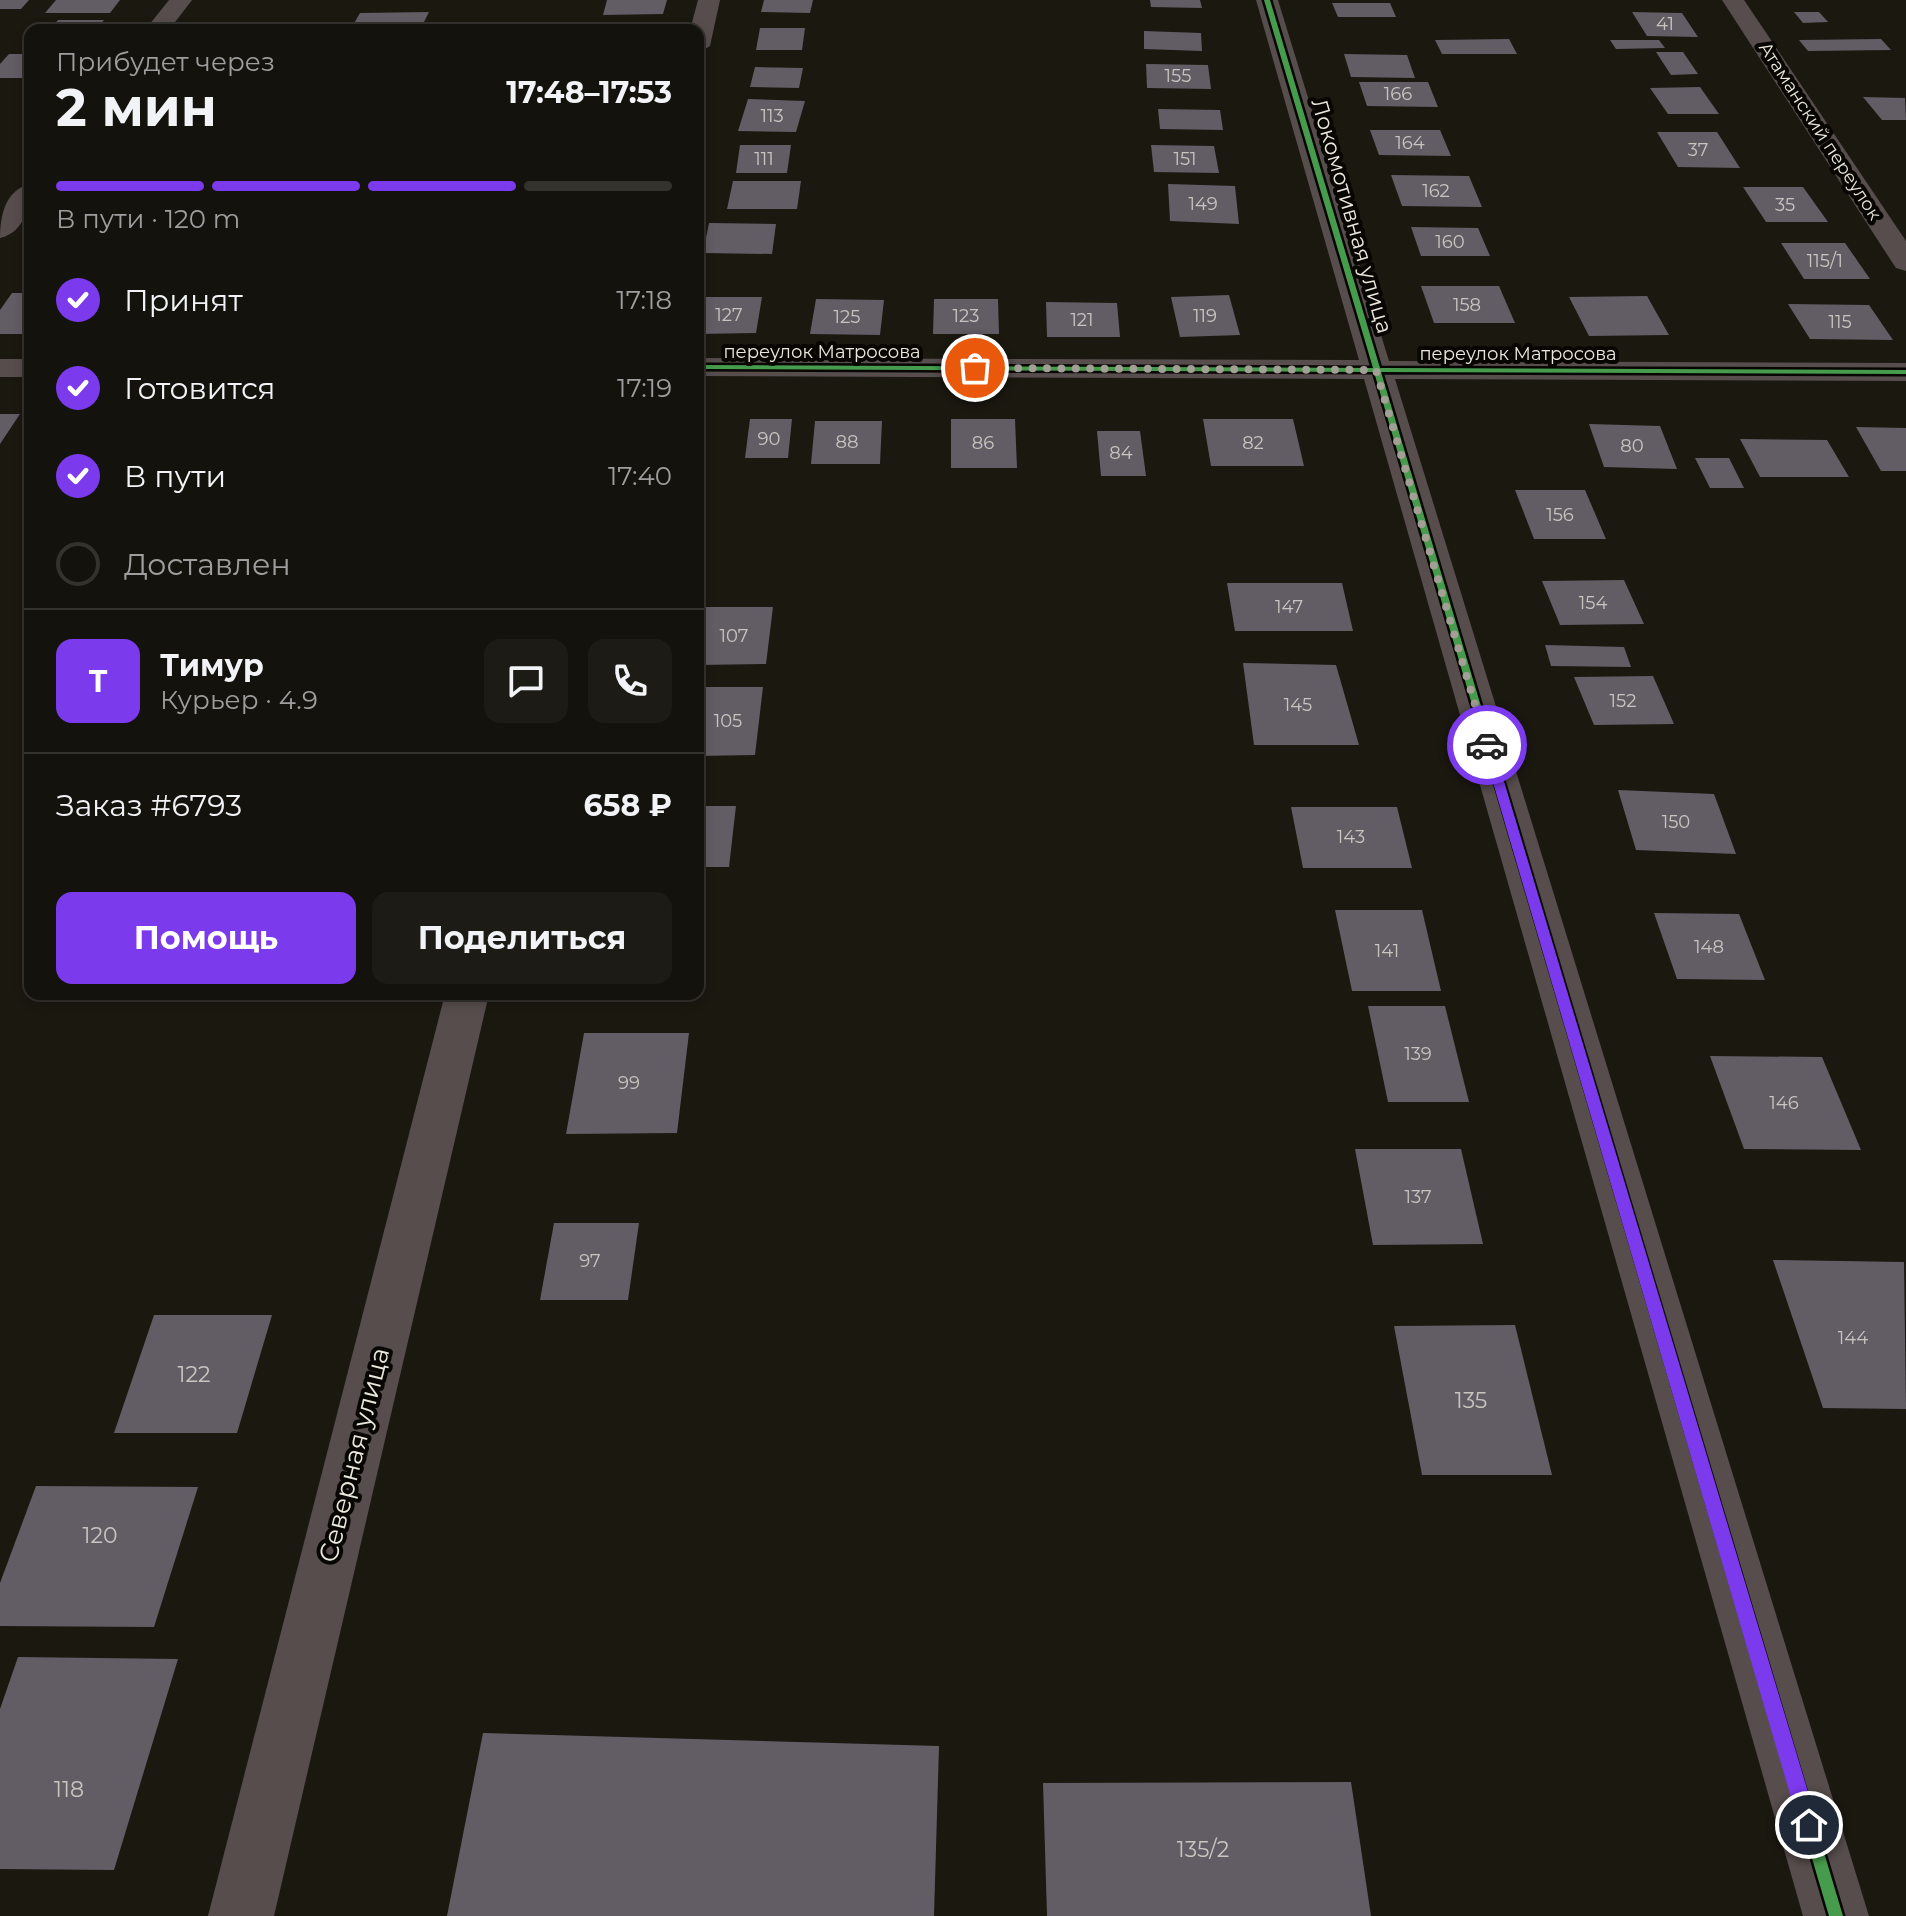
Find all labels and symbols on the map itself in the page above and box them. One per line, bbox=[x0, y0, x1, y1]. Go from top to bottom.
house number: 41 bbox=[1656, 13, 1674, 35]
street label: Атаманский переулок bbox=[1754, 38, 1886, 225]
house number: 155 bbox=[1165, 65, 1191, 87]
house number: 166 bbox=[1384, 83, 1412, 105]
street label: Локомотивная улица bbox=[1306, 96, 1398, 336]
house number: 113 bbox=[760, 105, 784, 127]
house number: 164 bbox=[1395, 132, 1425, 154]
house number: 37 bbox=[1688, 139, 1708, 161]
house number: 111 bbox=[754, 148, 774, 170]
house number: 151 bbox=[1173, 148, 1197, 170]
house number: 162 bbox=[1422, 180, 1450, 202]
house number: 149 bbox=[1188, 193, 1218, 215]
house number: 35 bbox=[1775, 194, 1795, 216]
house number: 160 bbox=[1435, 231, 1465, 253]
house number: 115/1 bbox=[1807, 250, 1843, 272]
house number: 158 bbox=[1453, 294, 1481, 316]
house number: 127 bbox=[715, 304, 743, 326]
house number: 123 bbox=[953, 305, 979, 327]
house number: 119 bbox=[1193, 305, 1217, 327]
house number: 125 bbox=[834, 306, 860, 328]
house number: 121 bbox=[1070, 309, 1094, 331]
house number: 115 bbox=[1828, 311, 1852, 333]
pin bbox=[941, 334, 1009, 402]
street label: переулок Матросова bbox=[723, 341, 921, 363]
street label: переулок Матросова bbox=[1419, 343, 1617, 365]
house number: 90 bbox=[758, 428, 780, 450]
house number: 88 bbox=[836, 431, 858, 453]
house number: 86 bbox=[972, 432, 994, 454]
house number: 82 bbox=[1242, 432, 1264, 454]
house number: 80 bbox=[1620, 435, 1644, 457]
house number: 84 bbox=[1109, 442, 1133, 464]
house number: 156 bbox=[1546, 504, 1574, 526]
house number: 154 bbox=[1579, 592, 1607, 614]
house number: 147 bbox=[1275, 596, 1303, 618]
house number: 107 bbox=[720, 625, 748, 647]
house number: 152 bbox=[1610, 690, 1636, 712]
house number: 145 bbox=[1284, 694, 1312, 716]
courier bbox=[1447, 705, 1527, 785]
house number: 105 bbox=[714, 710, 742, 732]
house number: 150 bbox=[1662, 811, 1690, 833]
house number: 143 bbox=[1337, 826, 1365, 848]
house number: 148 bbox=[1694, 936, 1724, 958]
house number: 141 bbox=[1375, 940, 1399, 962]
house number: 139 bbox=[1404, 1043, 1432, 1065]
house number: 99 bbox=[618, 1072, 640, 1094]
house number: 146 bbox=[1769, 1092, 1799, 1114]
house number: 137 bbox=[1404, 1186, 1432, 1208]
house number: 97 bbox=[579, 1250, 601, 1272]
house number: 144 bbox=[1838, 1327, 1868, 1349]
street label: Северная улица bbox=[312, 1344, 396, 1566]
house number: 122 bbox=[178, 1361, 210, 1388]
house number: 135 bbox=[1455, 1387, 1487, 1414]
house number: 120 bbox=[83, 1522, 117, 1549]
house number: 118 bbox=[54, 1776, 84, 1803]
pin bbox=[1775, 1791, 1843, 1859]
house number: 135/2 bbox=[1177, 1836, 1229, 1863]

